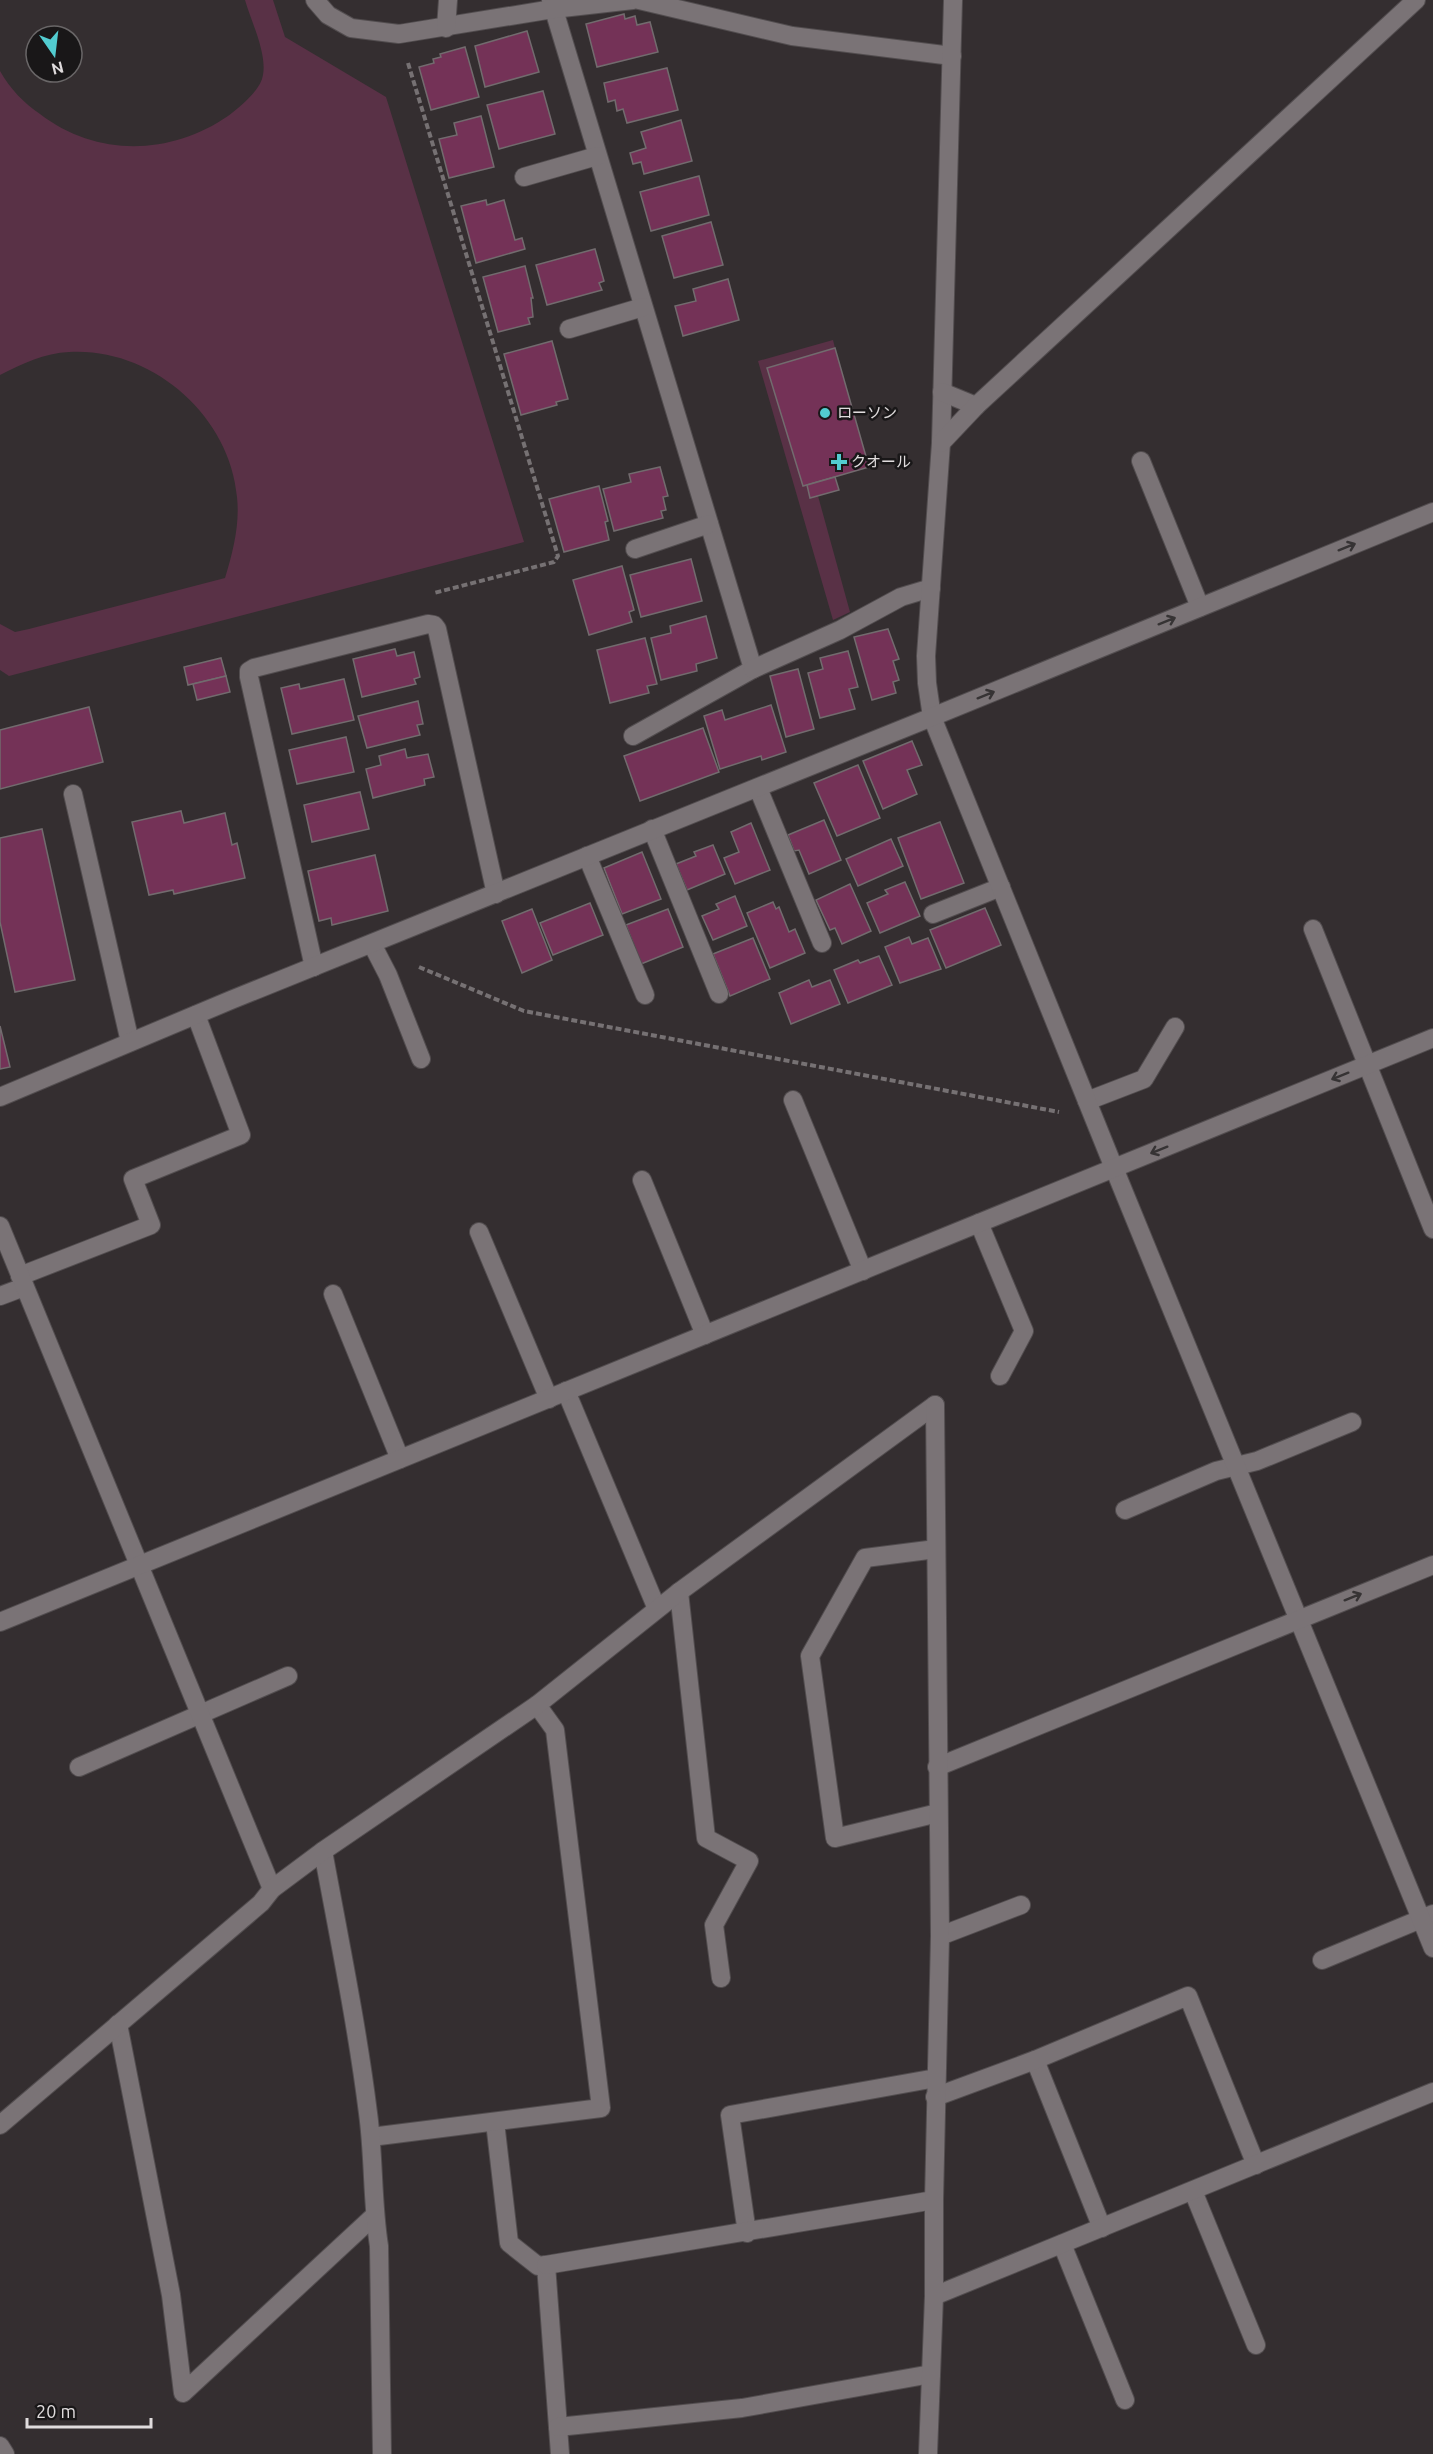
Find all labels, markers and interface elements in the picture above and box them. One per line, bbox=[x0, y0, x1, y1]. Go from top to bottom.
north arrow bbox=[24, 24, 84, 84]
text: N bbox=[50, 58, 66, 79]
place label: ローソン bbox=[837, 404, 897, 421]
marker: ローソン bbox=[818, 406, 832, 420]
place label: クオール bbox=[851, 453, 911, 470]
marker: クオール bbox=[832, 455, 846, 469]
one-way arrow bbox=[1338, 541, 1356, 552]
one-way arrow bbox=[1157, 615, 1175, 626]
one-way arrow bbox=[977, 689, 995, 700]
one-way arrow bbox=[1331, 1071, 1350, 1082]
one-way arrow bbox=[1151, 1145, 1169, 1156]
one-way arrow bbox=[1344, 1591, 1362, 1602]
scale bar bbox=[27, 2391, 152, 2429]
text: 20 m bbox=[36, 2401, 76, 2421]

